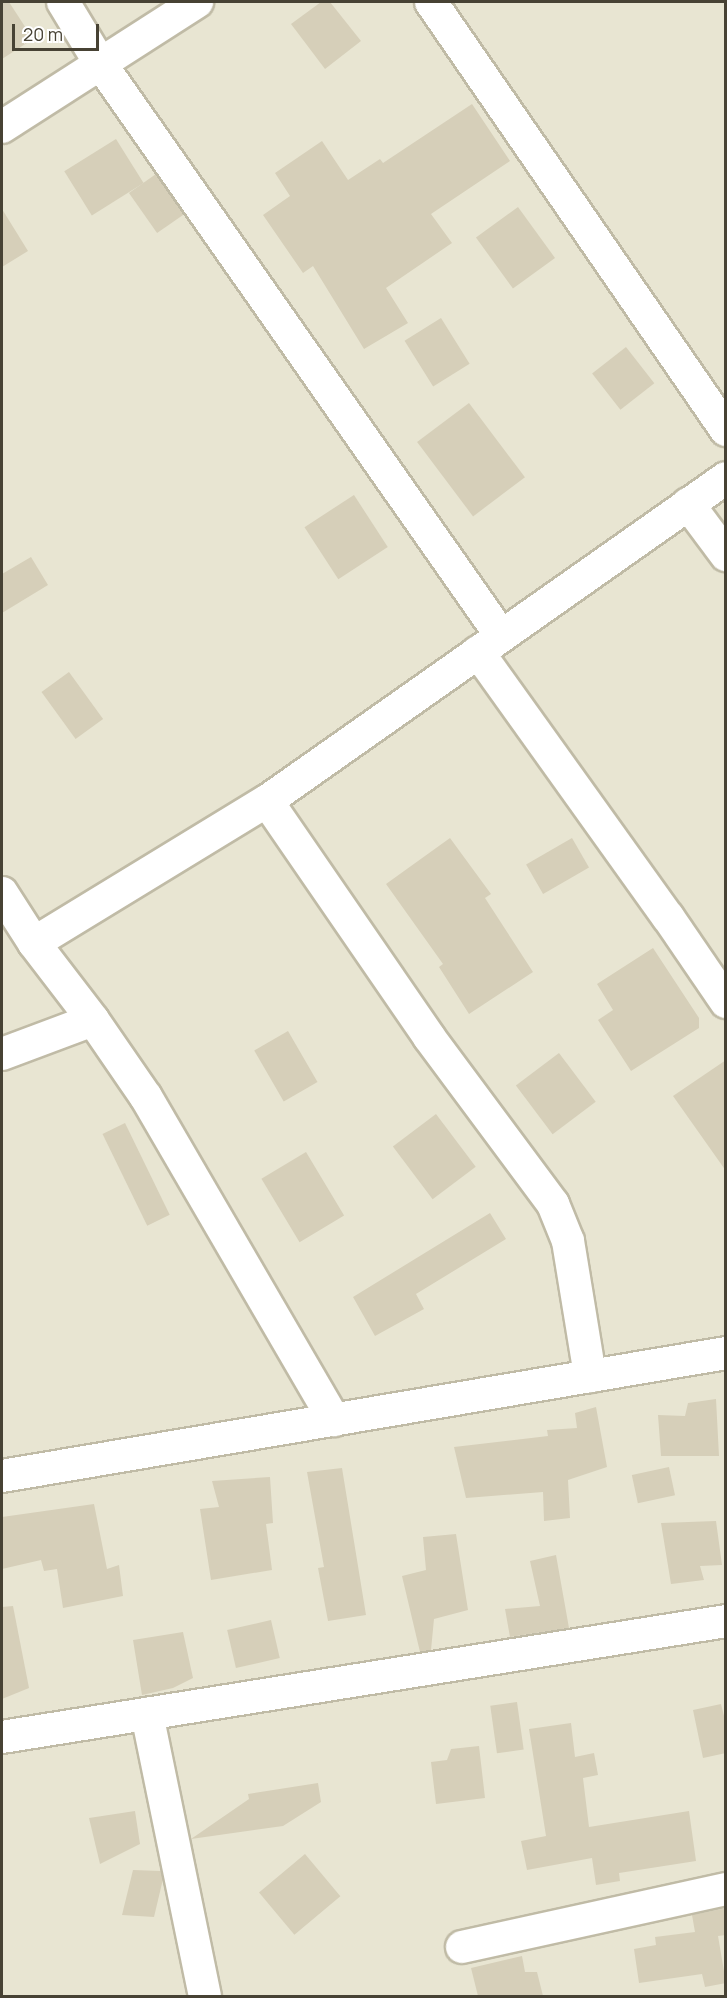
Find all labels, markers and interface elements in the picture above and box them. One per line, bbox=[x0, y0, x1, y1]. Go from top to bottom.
scale bar bbox=[15, 12, 102, 50]
text: 20 m bbox=[23, 22, 63, 46]

